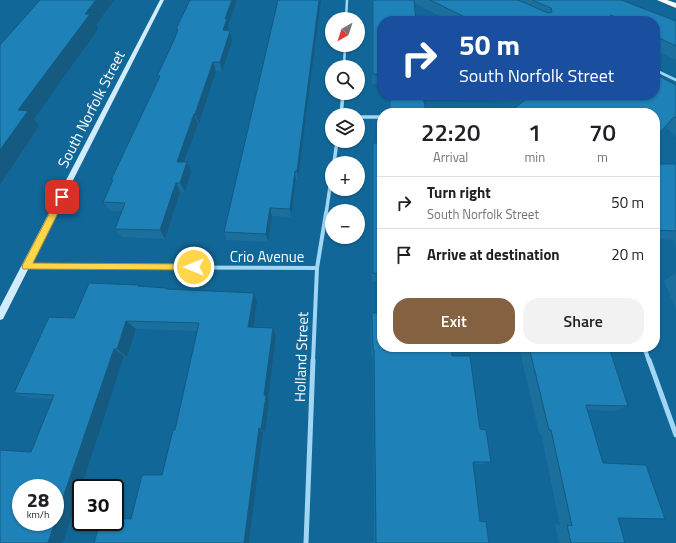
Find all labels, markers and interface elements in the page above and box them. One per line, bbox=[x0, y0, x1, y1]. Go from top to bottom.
north arrow bbox=[325, 12, 365, 52]
map controls bbox=[325, 12, 365, 244]
text: 50 m bbox=[459, 23, 520, 66]
icon: right bbox=[393, 32, 445, 84]
street label: South Norfolk Street bbox=[51, 46, 131, 172]
button: search bbox=[325, 60, 365, 100]
text: South Norfolk Street bbox=[459, 62, 614, 89]
button: layers bbox=[325, 108, 365, 148]
text: 22:20 bbox=[421, 114, 480, 150]
text: 1 bbox=[528, 114, 542, 150]
text: 70 bbox=[589, 114, 616, 150]
text: Arrival bbox=[433, 147, 468, 167]
text: min bbox=[524, 147, 545, 167]
text: m bbox=[597, 147, 608, 167]
button: + bbox=[325, 156, 365, 196]
pin bbox=[45, 180, 79, 214]
text: Turn right bbox=[427, 181, 491, 204]
icon: arrive bbox=[51, 186, 73, 208]
text: 50 m bbox=[611, 191, 644, 214]
icon: right bbox=[393, 192, 415, 214]
button: − bbox=[325, 204, 365, 244]
text: South Norfolk Street bbox=[427, 204, 539, 224]
text: Arrive at destination bbox=[427, 243, 560, 266]
text: 20 m bbox=[611, 243, 644, 266]
icon: arrive bbox=[393, 244, 415, 266]
street label: Crio Avenue bbox=[230, 245, 304, 268]
position arrow bbox=[173, 246, 215, 288]
button: Exit bbox=[393, 298, 515, 344]
button: Share bbox=[523, 298, 644, 344]
street label: Holland Street bbox=[288, 311, 314, 403]
speed limit sign: 30 bbox=[72, 479, 124, 531]
text: 28 bbox=[27, 484, 49, 515]
text: km/h bbox=[27, 507, 49, 522]

